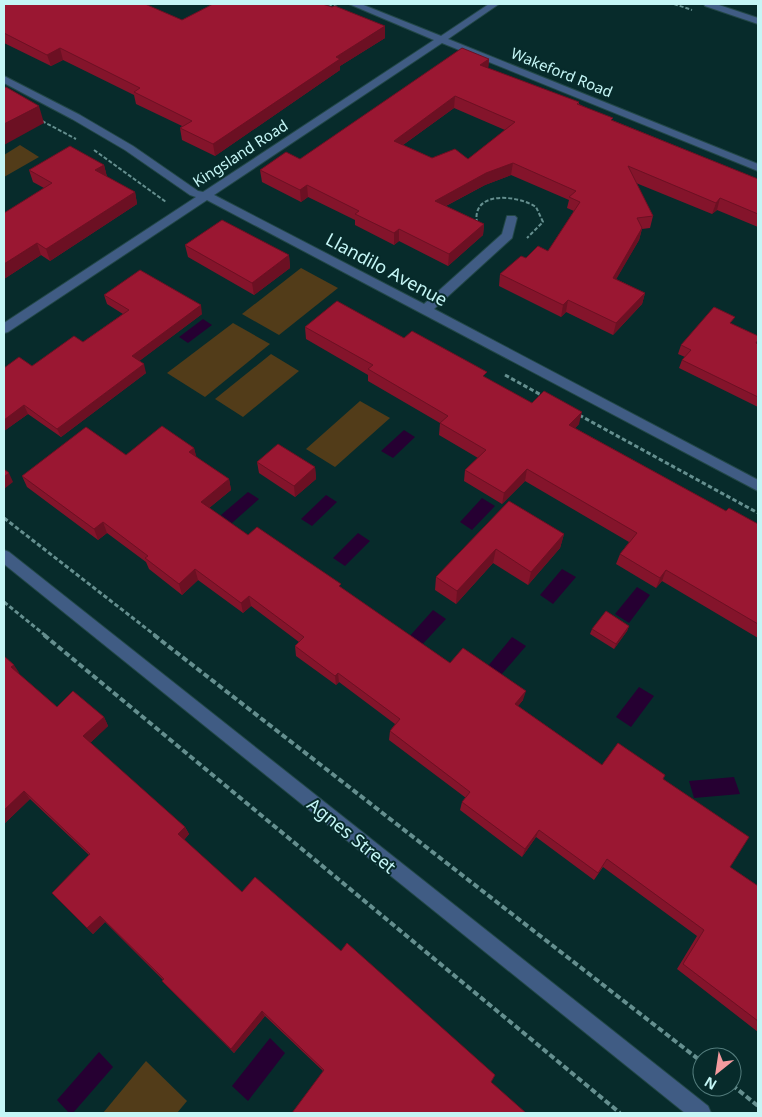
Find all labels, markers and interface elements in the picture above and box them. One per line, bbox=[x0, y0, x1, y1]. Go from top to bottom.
street label: Wakeford Road bbox=[508, 43, 616, 101]
street label: Kingsland Road bbox=[189, 115, 291, 191]
street label: Llandilo Avenue bbox=[322, 227, 452, 311]
street label: Agnes Street bbox=[303, 792, 402, 878]
north arrow bbox=[692, 1047, 742, 1097]
text: N bbox=[701, 1073, 720, 1095]

